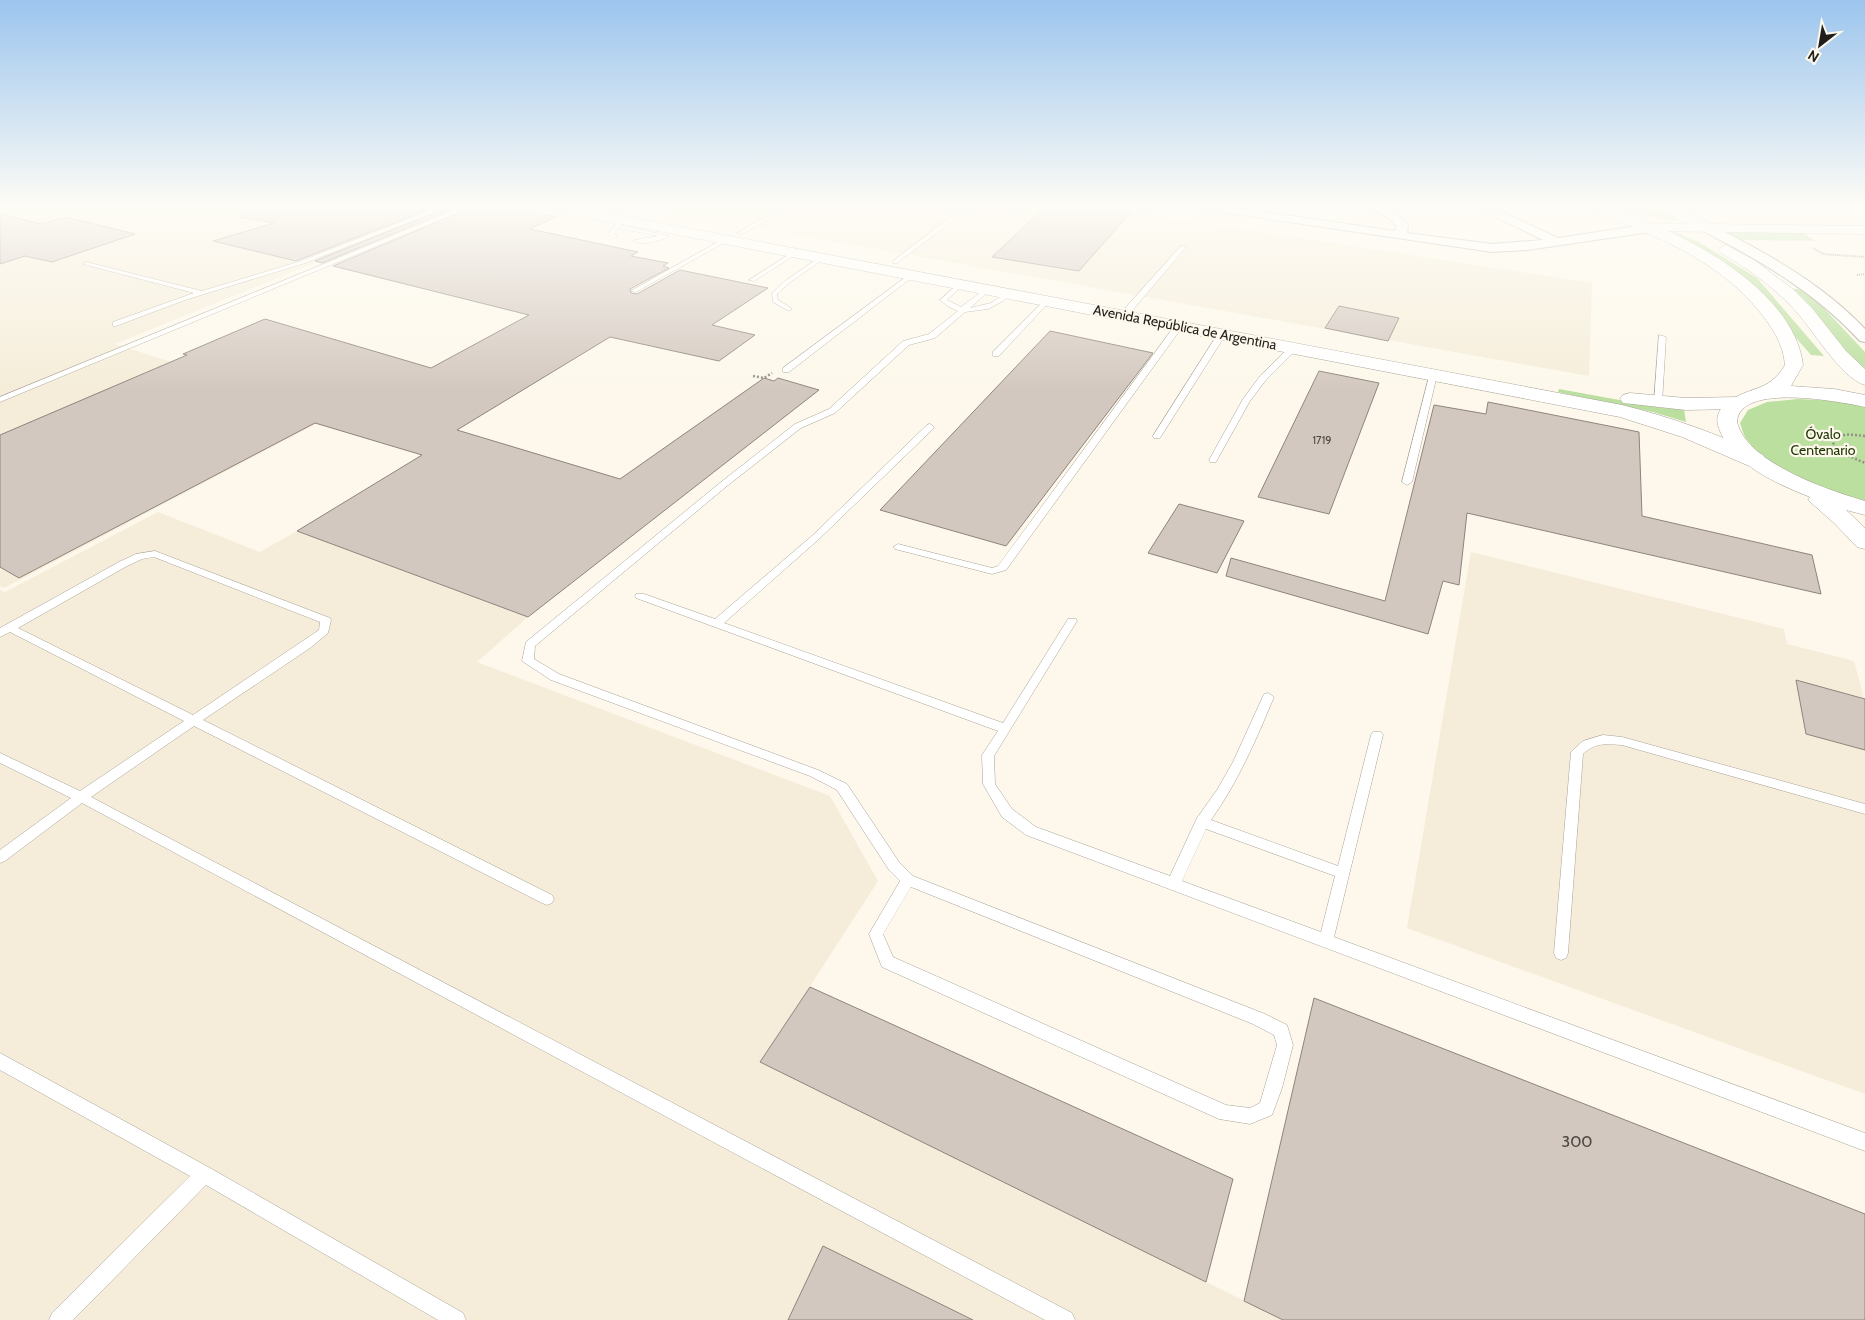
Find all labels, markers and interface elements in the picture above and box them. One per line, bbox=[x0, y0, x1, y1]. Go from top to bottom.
north arrow bbox=[1795, 20, 1845, 70]
text: N bbox=[1804, 46, 1822, 66]
street label: Avenida República de Argentina bbox=[1092, 300, 1278, 354]
park label: Óvalo Centenario bbox=[1791, 425, 1856, 459]
house number: 1719 bbox=[1313, 433, 1331, 447]
house number: 300 bbox=[1562, 1132, 1593, 1151]

